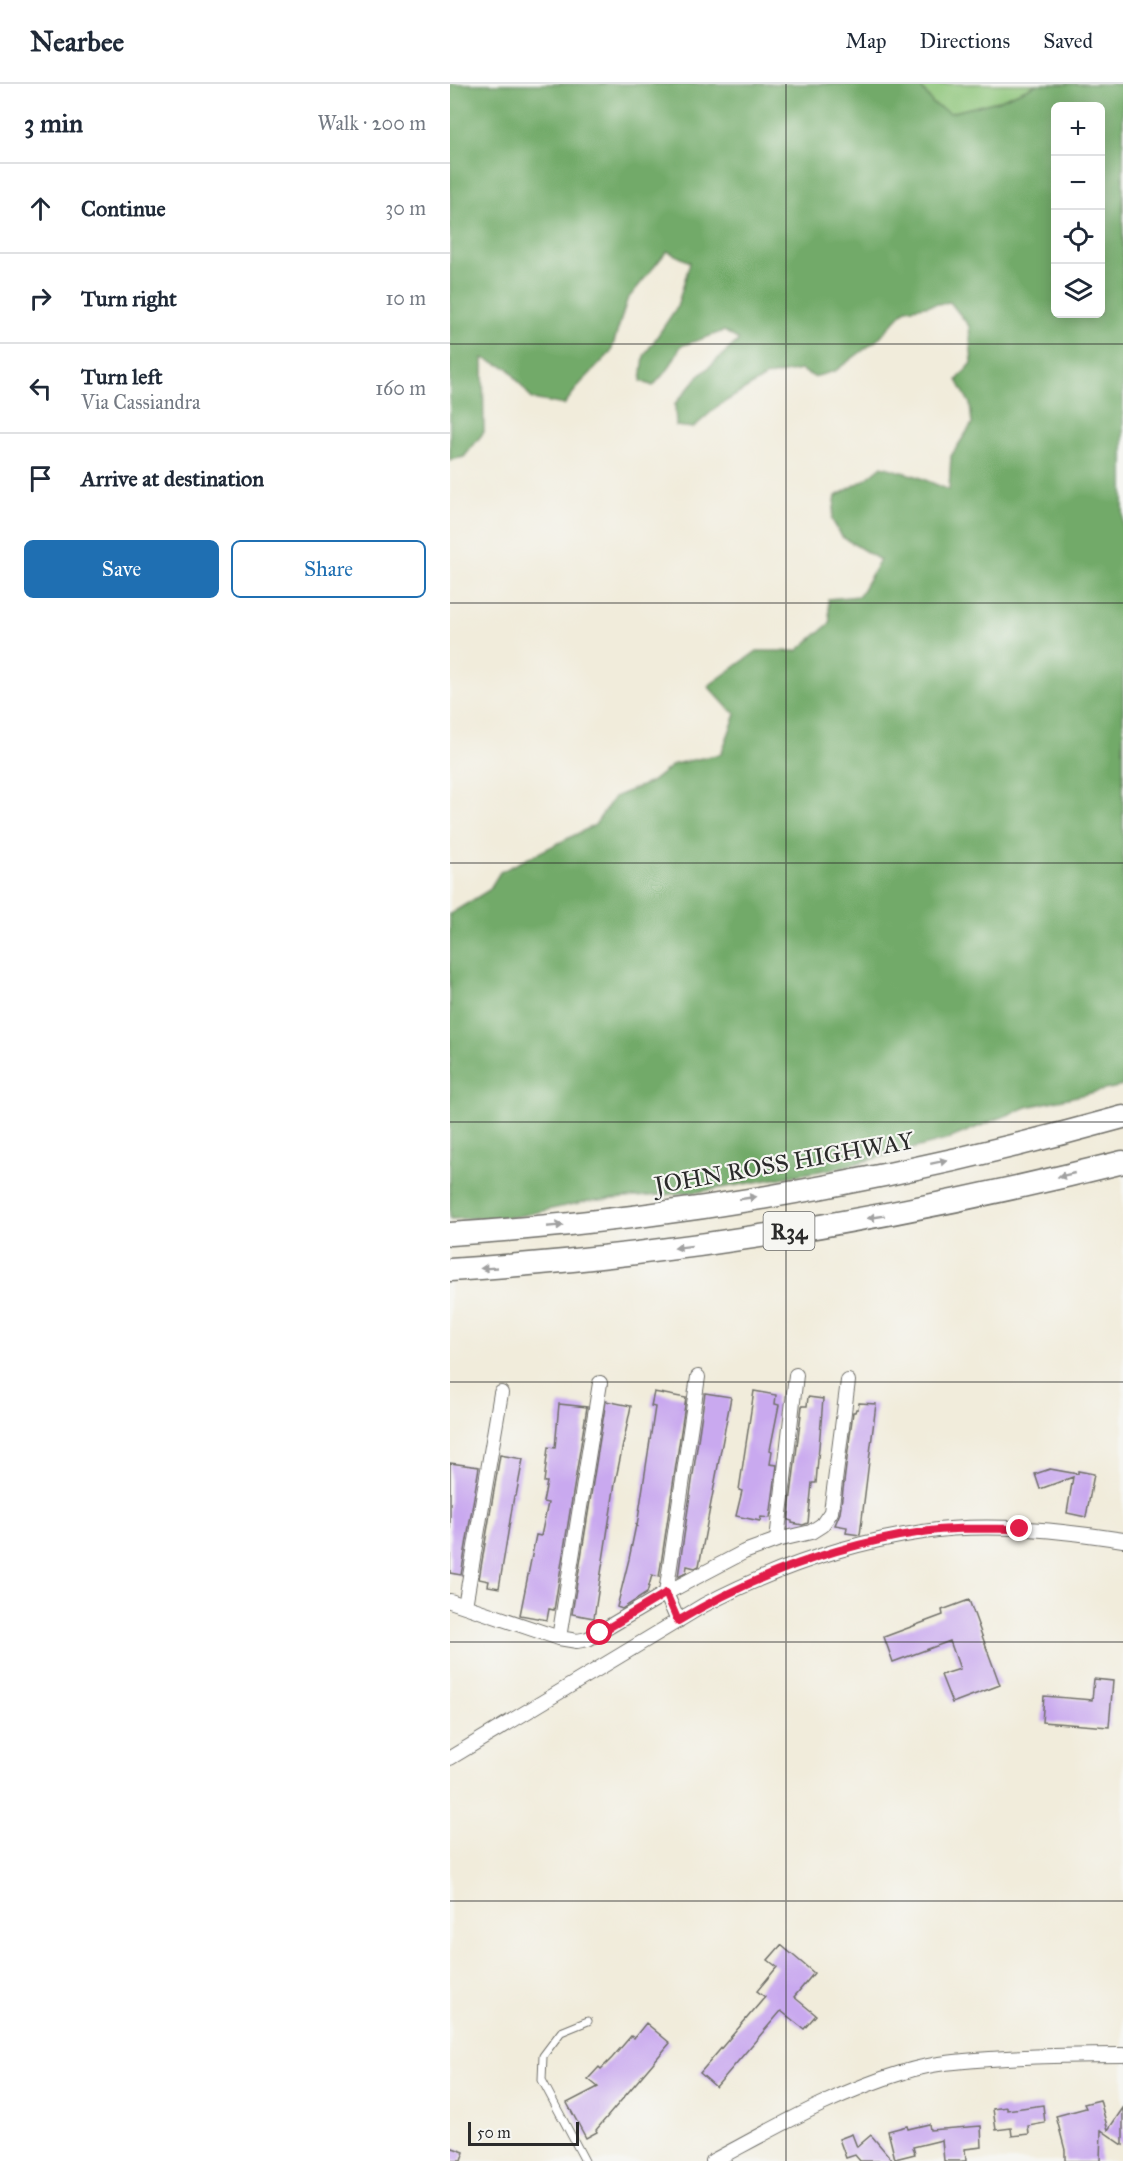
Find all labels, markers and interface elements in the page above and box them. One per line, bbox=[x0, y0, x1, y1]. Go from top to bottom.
text: Nearbee bbox=[30, 24, 124, 59]
text: Map bbox=[846, 28, 887, 54]
text: Directions bbox=[920, 28, 1010, 54]
text: Saved bbox=[1043, 28, 1093, 54]
map controls bbox=[1051, 102, 1105, 318]
button: + bbox=[1051, 102, 1105, 156]
text: 3 min bbox=[24, 107, 83, 139]
text: Walk · 200 m bbox=[318, 111, 426, 135]
button: − bbox=[1051, 156, 1105, 210]
icon: ahead bbox=[24, 192, 57, 225]
text: Continue bbox=[81, 195, 166, 222]
text: 30 m bbox=[385, 196, 426, 220]
button: locate bbox=[1051, 210, 1105, 264]
button: layers bbox=[1051, 264, 1105, 318]
icon: right bbox=[24, 282, 57, 315]
text: Turn right bbox=[81, 285, 177, 312]
text: 10 m bbox=[385, 286, 426, 310]
text: Turn left bbox=[81, 363, 163, 390]
icon: left bbox=[24, 372, 57, 405]
text: 160 m bbox=[375, 376, 426, 400]
text: Via Cassiandra bbox=[81, 390, 201, 414]
icon: arrive bbox=[24, 462, 57, 495]
text: Arrive at destination bbox=[81, 465, 264, 492]
button: Save bbox=[24, 540, 219, 598]
button: Share bbox=[231, 540, 426, 598]
street label: JOHN ROSS HIGHWAY bbox=[649, 1125, 917, 1201]
one-way arrow bbox=[930, 1157, 949, 1167]
one-way arrow bbox=[1056, 1171, 1075, 1180]
one-way arrow bbox=[739, 1194, 758, 1203]
road number: R34 bbox=[764, 1212, 814, 1250]
one-way arrow bbox=[866, 1212, 885, 1221]
one-way arrow bbox=[545, 1221, 564, 1231]
one-way arrow bbox=[673, 1242, 692, 1252]
one-way arrow bbox=[480, 1263, 499, 1272]
route end bbox=[1006, 1515, 1032, 1541]
route start bbox=[586, 1619, 612, 1645]
scale bar bbox=[468, 2119, 579, 2146]
text: 50 m bbox=[477, 2123, 511, 2142]

